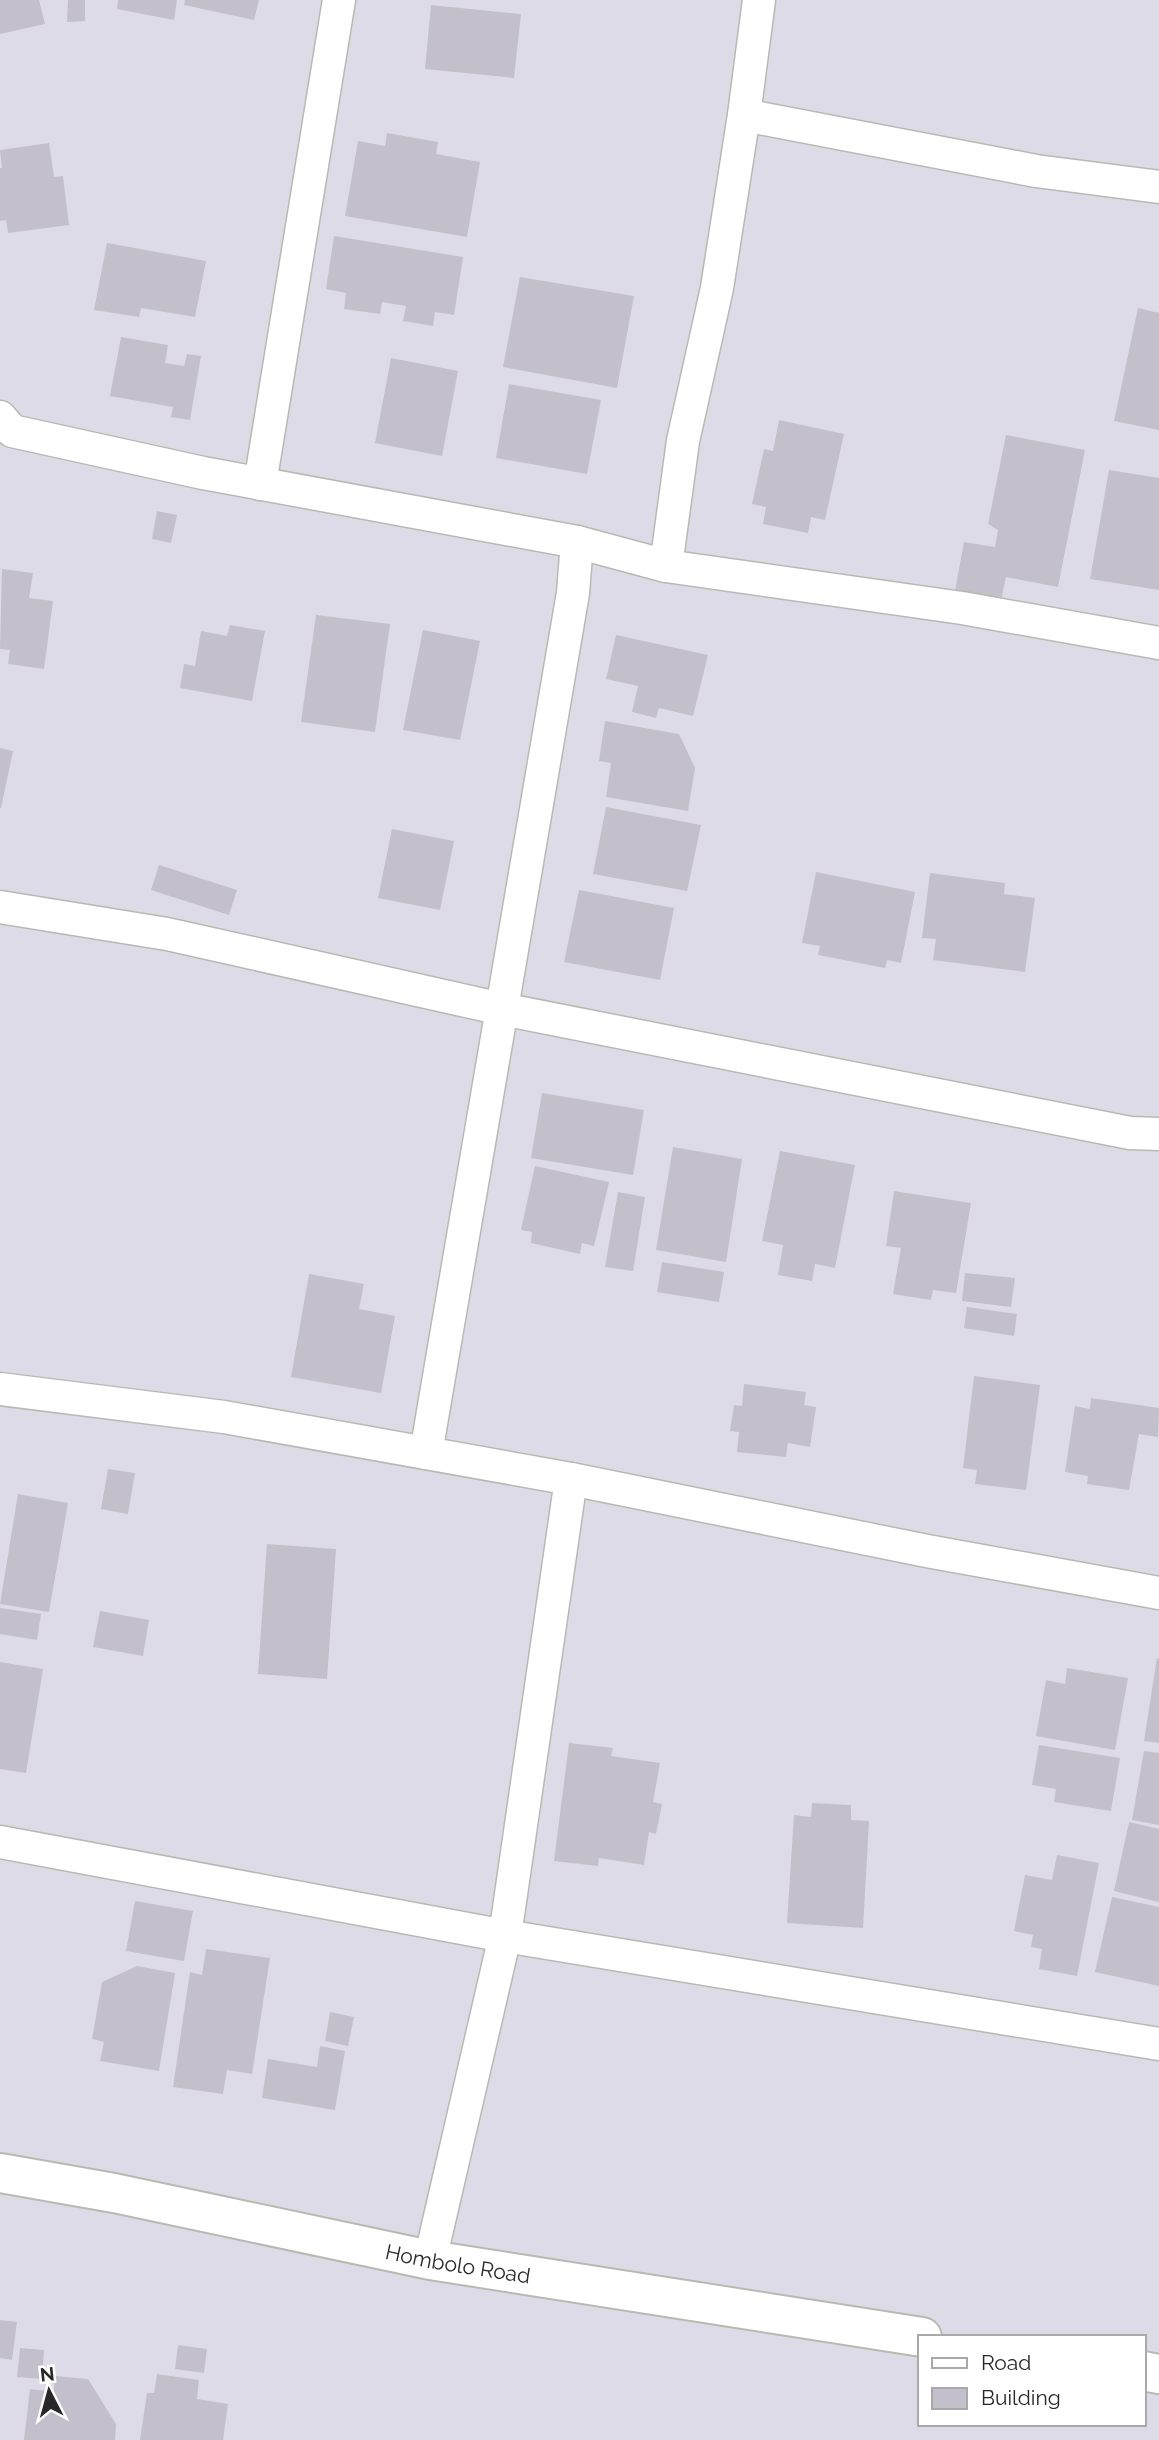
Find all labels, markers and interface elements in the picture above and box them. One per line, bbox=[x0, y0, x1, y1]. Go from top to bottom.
street label: Hombolo Road bbox=[383, 2238, 532, 2288]
legend bbox=[918, 2335, 1145, 2426]
text: Road bbox=[981, 2350, 1031, 2375]
north arrow bbox=[14, 2356, 84, 2426]
text: N bbox=[39, 2362, 56, 2386]
text: Building bbox=[981, 2385, 1061, 2410]

